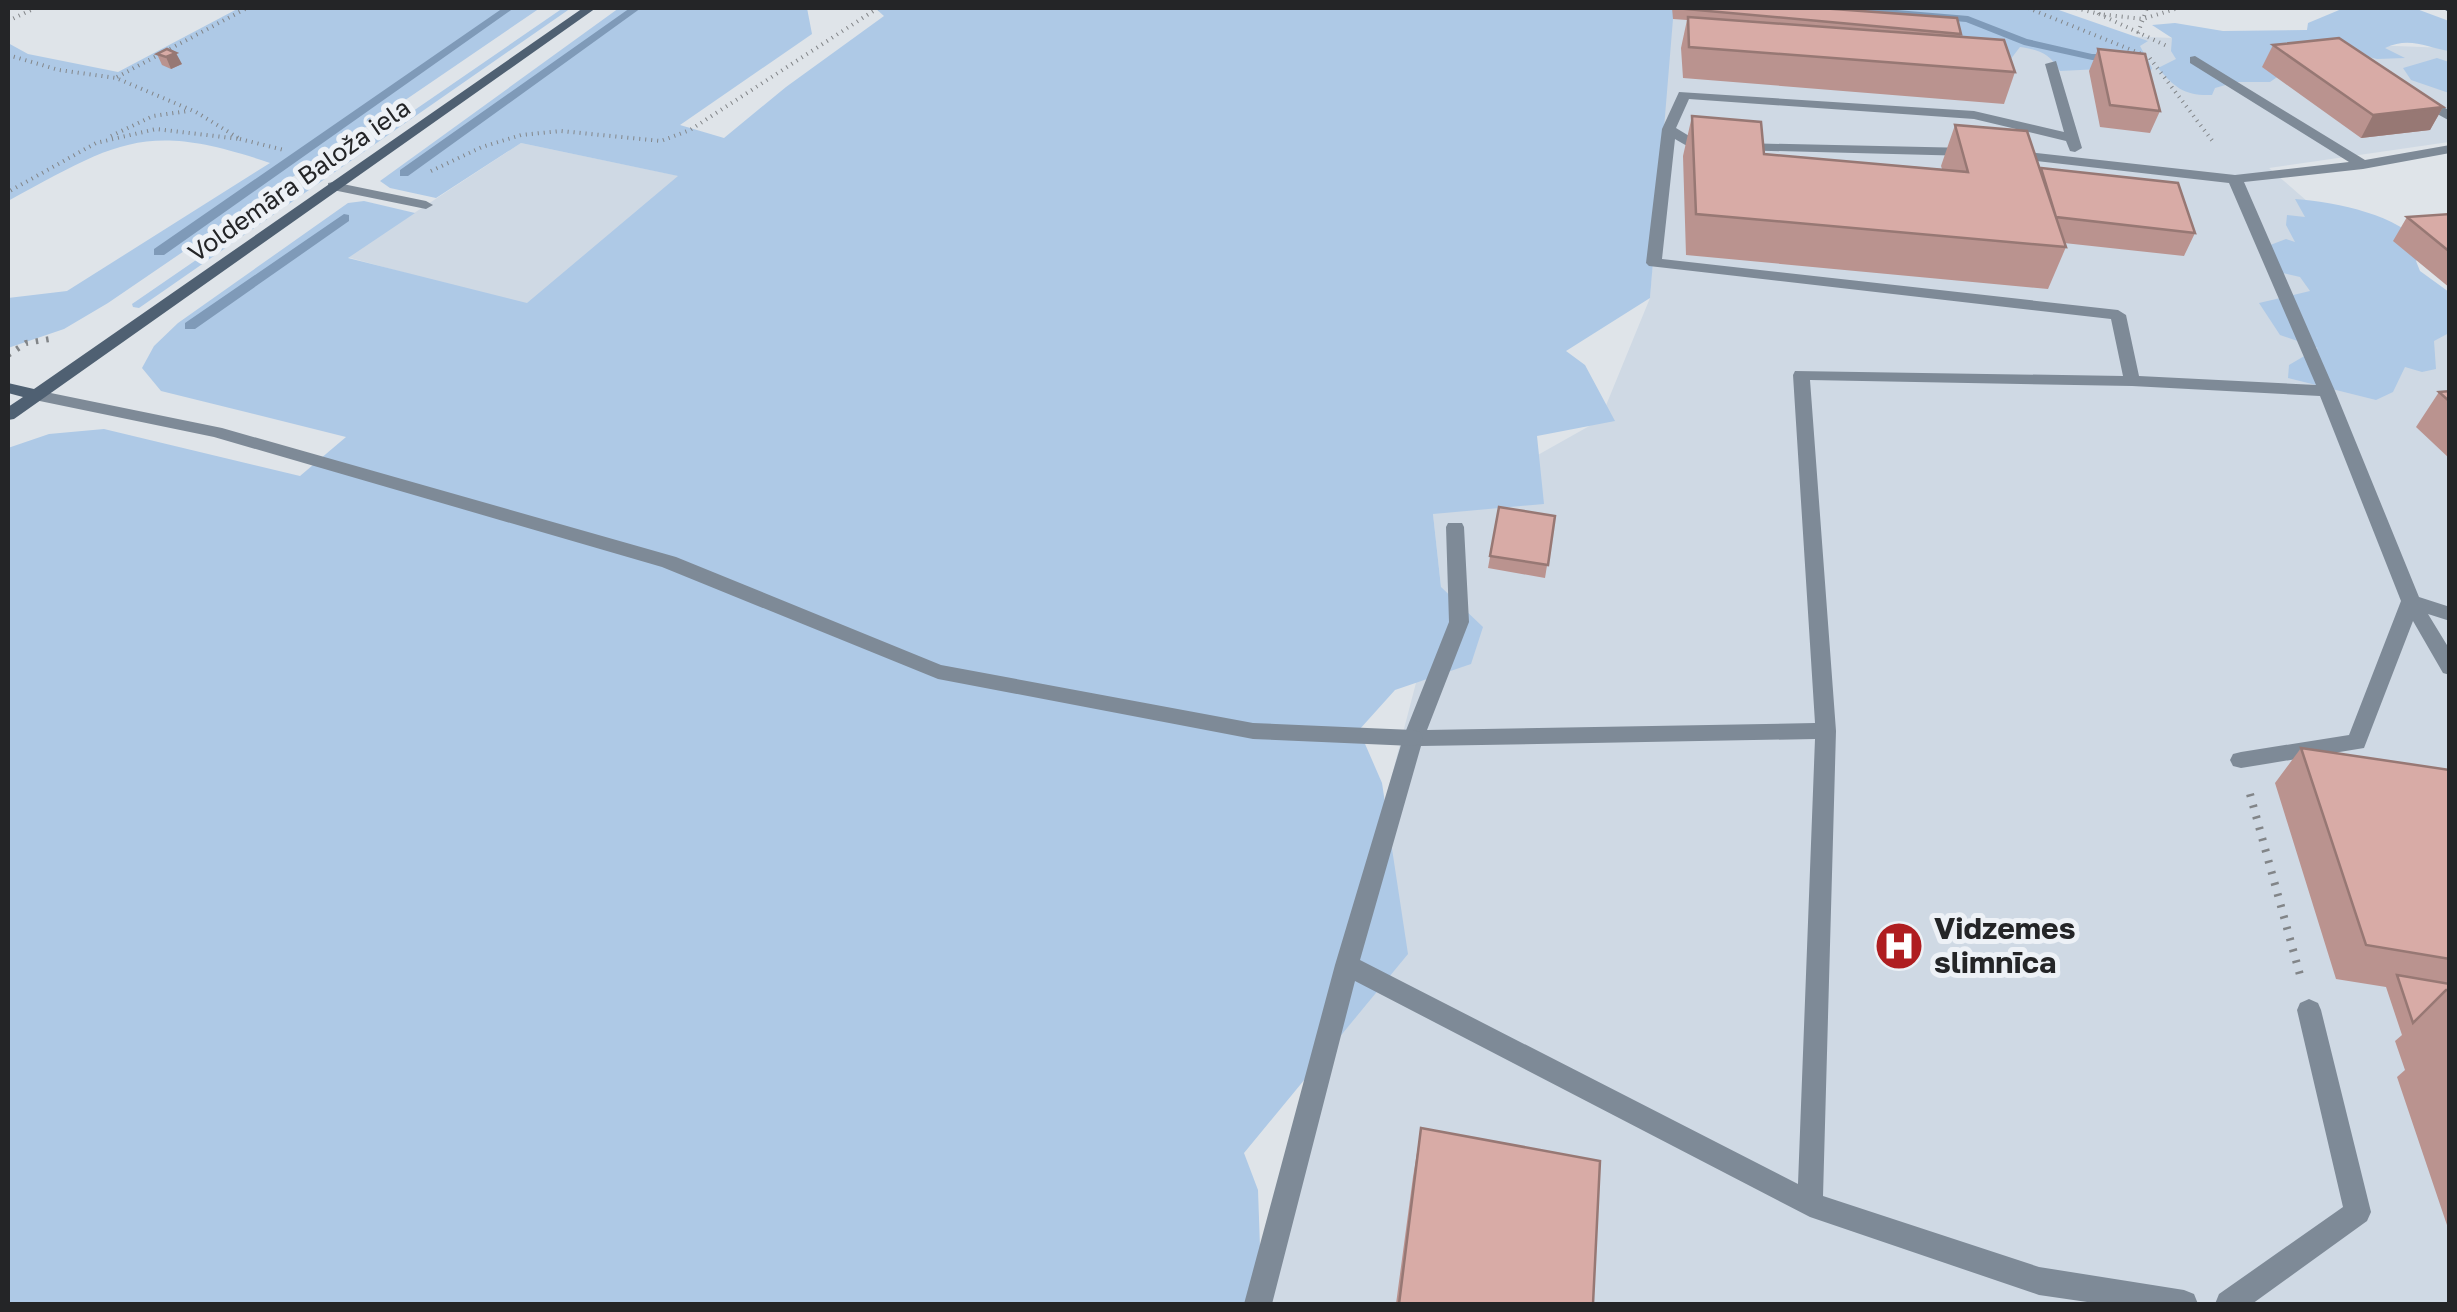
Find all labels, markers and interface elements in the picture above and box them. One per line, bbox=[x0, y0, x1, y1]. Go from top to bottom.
street label: Voldemāra Baloža iela bbox=[182, 91, 416, 268]
place label: Vidzemes slimnīca bbox=[1934, 910, 2076, 980]
hospital icon: Vidzemes slimnīca bbox=[1873, 920, 1925, 972]

